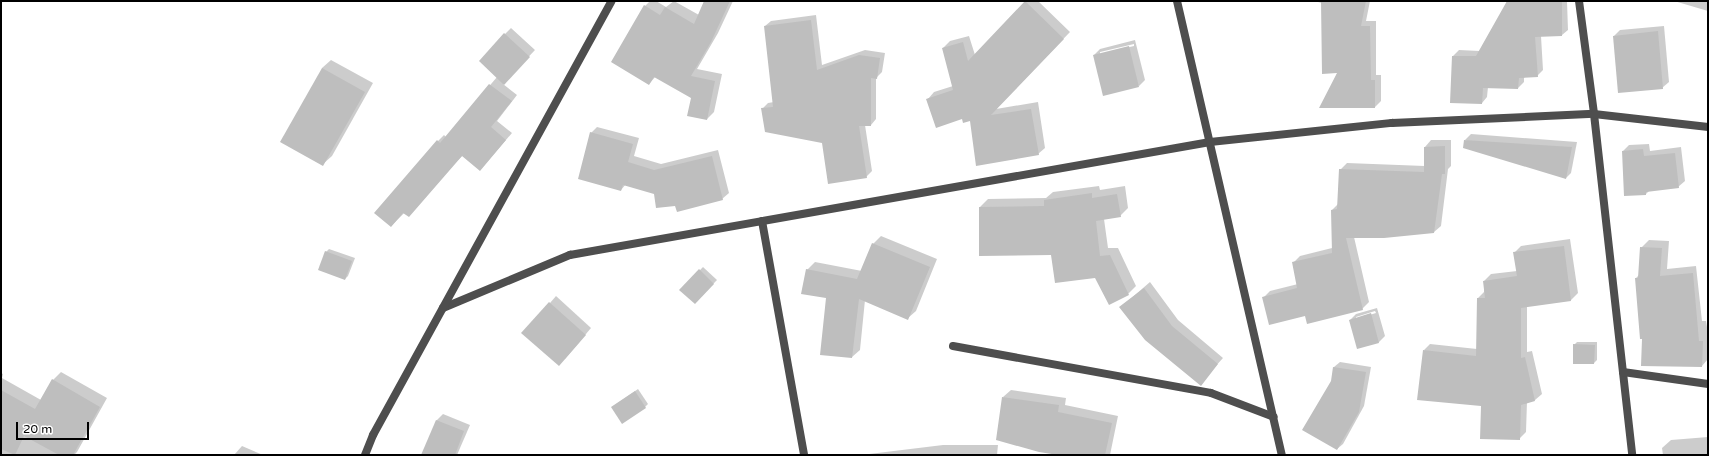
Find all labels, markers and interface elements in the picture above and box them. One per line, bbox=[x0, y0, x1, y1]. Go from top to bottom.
scale bar bbox=[18, 414, 91, 440]
text: 20 m bbox=[23, 422, 52, 436]

